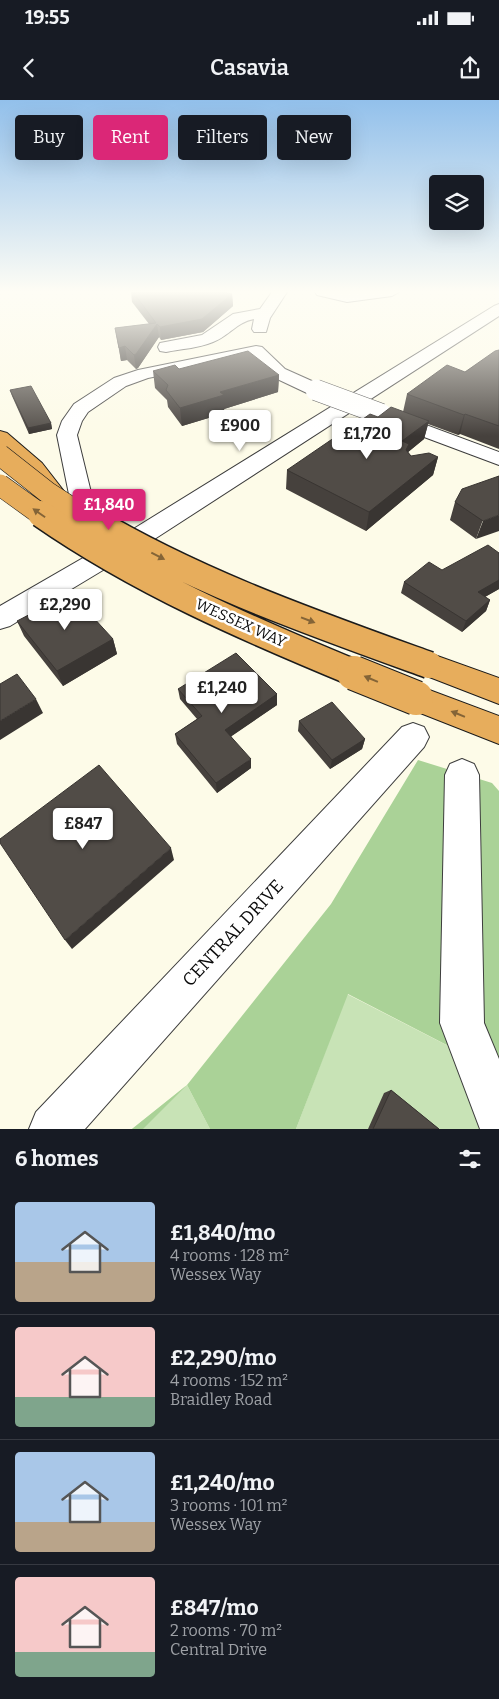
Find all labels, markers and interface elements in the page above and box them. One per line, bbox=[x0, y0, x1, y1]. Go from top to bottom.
text: 19:55 bbox=[25, 6, 70, 29]
icon: back bbox=[15, 54, 43, 82]
text: Casavia bbox=[210, 54, 289, 81]
icon: share bbox=[456, 54, 484, 82]
chip: Buy bbox=[15, 115, 83, 160]
chip: Rent bbox=[93, 115, 168, 160]
chip: Filters bbox=[178, 115, 267, 160]
chip: New bbox=[277, 115, 351, 160]
map controls bbox=[429, 175, 484, 230]
button: layers bbox=[429, 175, 484, 230]
pin: £900 bbox=[210, 410, 270, 452]
text: £900 bbox=[220, 416, 260, 435]
pin: £1,720 bbox=[326, 418, 408, 460]
text: £1,720 bbox=[343, 424, 391, 443]
pin: £1,840 bbox=[68, 488, 150, 531]
text: £1,840 bbox=[84, 495, 134, 514]
one-way arrow bbox=[32, 508, 46, 518]
one-way arrow bbox=[151, 552, 166, 560]
pin: £2,290 bbox=[24, 588, 106, 631]
text: £2,290 bbox=[39, 595, 91, 614]
street label: WESSEX WAY bbox=[193, 595, 289, 651]
one-way arrow bbox=[301, 616, 316, 624]
pin: £1,240 bbox=[181, 672, 263, 714]
one-way arrow bbox=[364, 674, 379, 682]
text: £1,240 bbox=[197, 678, 247, 697]
one-way arrow bbox=[450, 710, 465, 718]
pin: £847 bbox=[53, 808, 113, 850]
text: £847 bbox=[64, 814, 102, 833]
street label: CENTRAL DRIVE bbox=[178, 875, 288, 991]
icon: filters bbox=[456, 1145, 484, 1173]
text: 6 homes bbox=[15, 1146, 99, 1172]
text: £1,840/mo bbox=[170, 1220, 275, 1246]
icon: home bbox=[55, 1222, 115, 1282]
text: 4 rooms · 128 m² bbox=[170, 1246, 289, 1265]
text: Wessex Way bbox=[170, 1265, 261, 1284]
text: £2,290/mo bbox=[170, 1345, 277, 1371]
icon: home bbox=[55, 1347, 115, 1407]
text: 4 rooms · 152 m² bbox=[170, 1371, 288, 1390]
text: Braidley Road bbox=[170, 1390, 272, 1409]
text: £1,240/mo bbox=[170, 1470, 275, 1496]
icon: home bbox=[55, 1472, 115, 1532]
text: 3 rooms · 101 m² bbox=[170, 1496, 287, 1515]
text: Wessex Way bbox=[170, 1515, 261, 1534]
text: £847/mo bbox=[170, 1595, 259, 1621]
icon: home bbox=[55, 1597, 115, 1657]
text: 2 rooms · 70 m² bbox=[170, 1621, 282, 1640]
text: Central Drive bbox=[170, 1640, 267, 1659]

